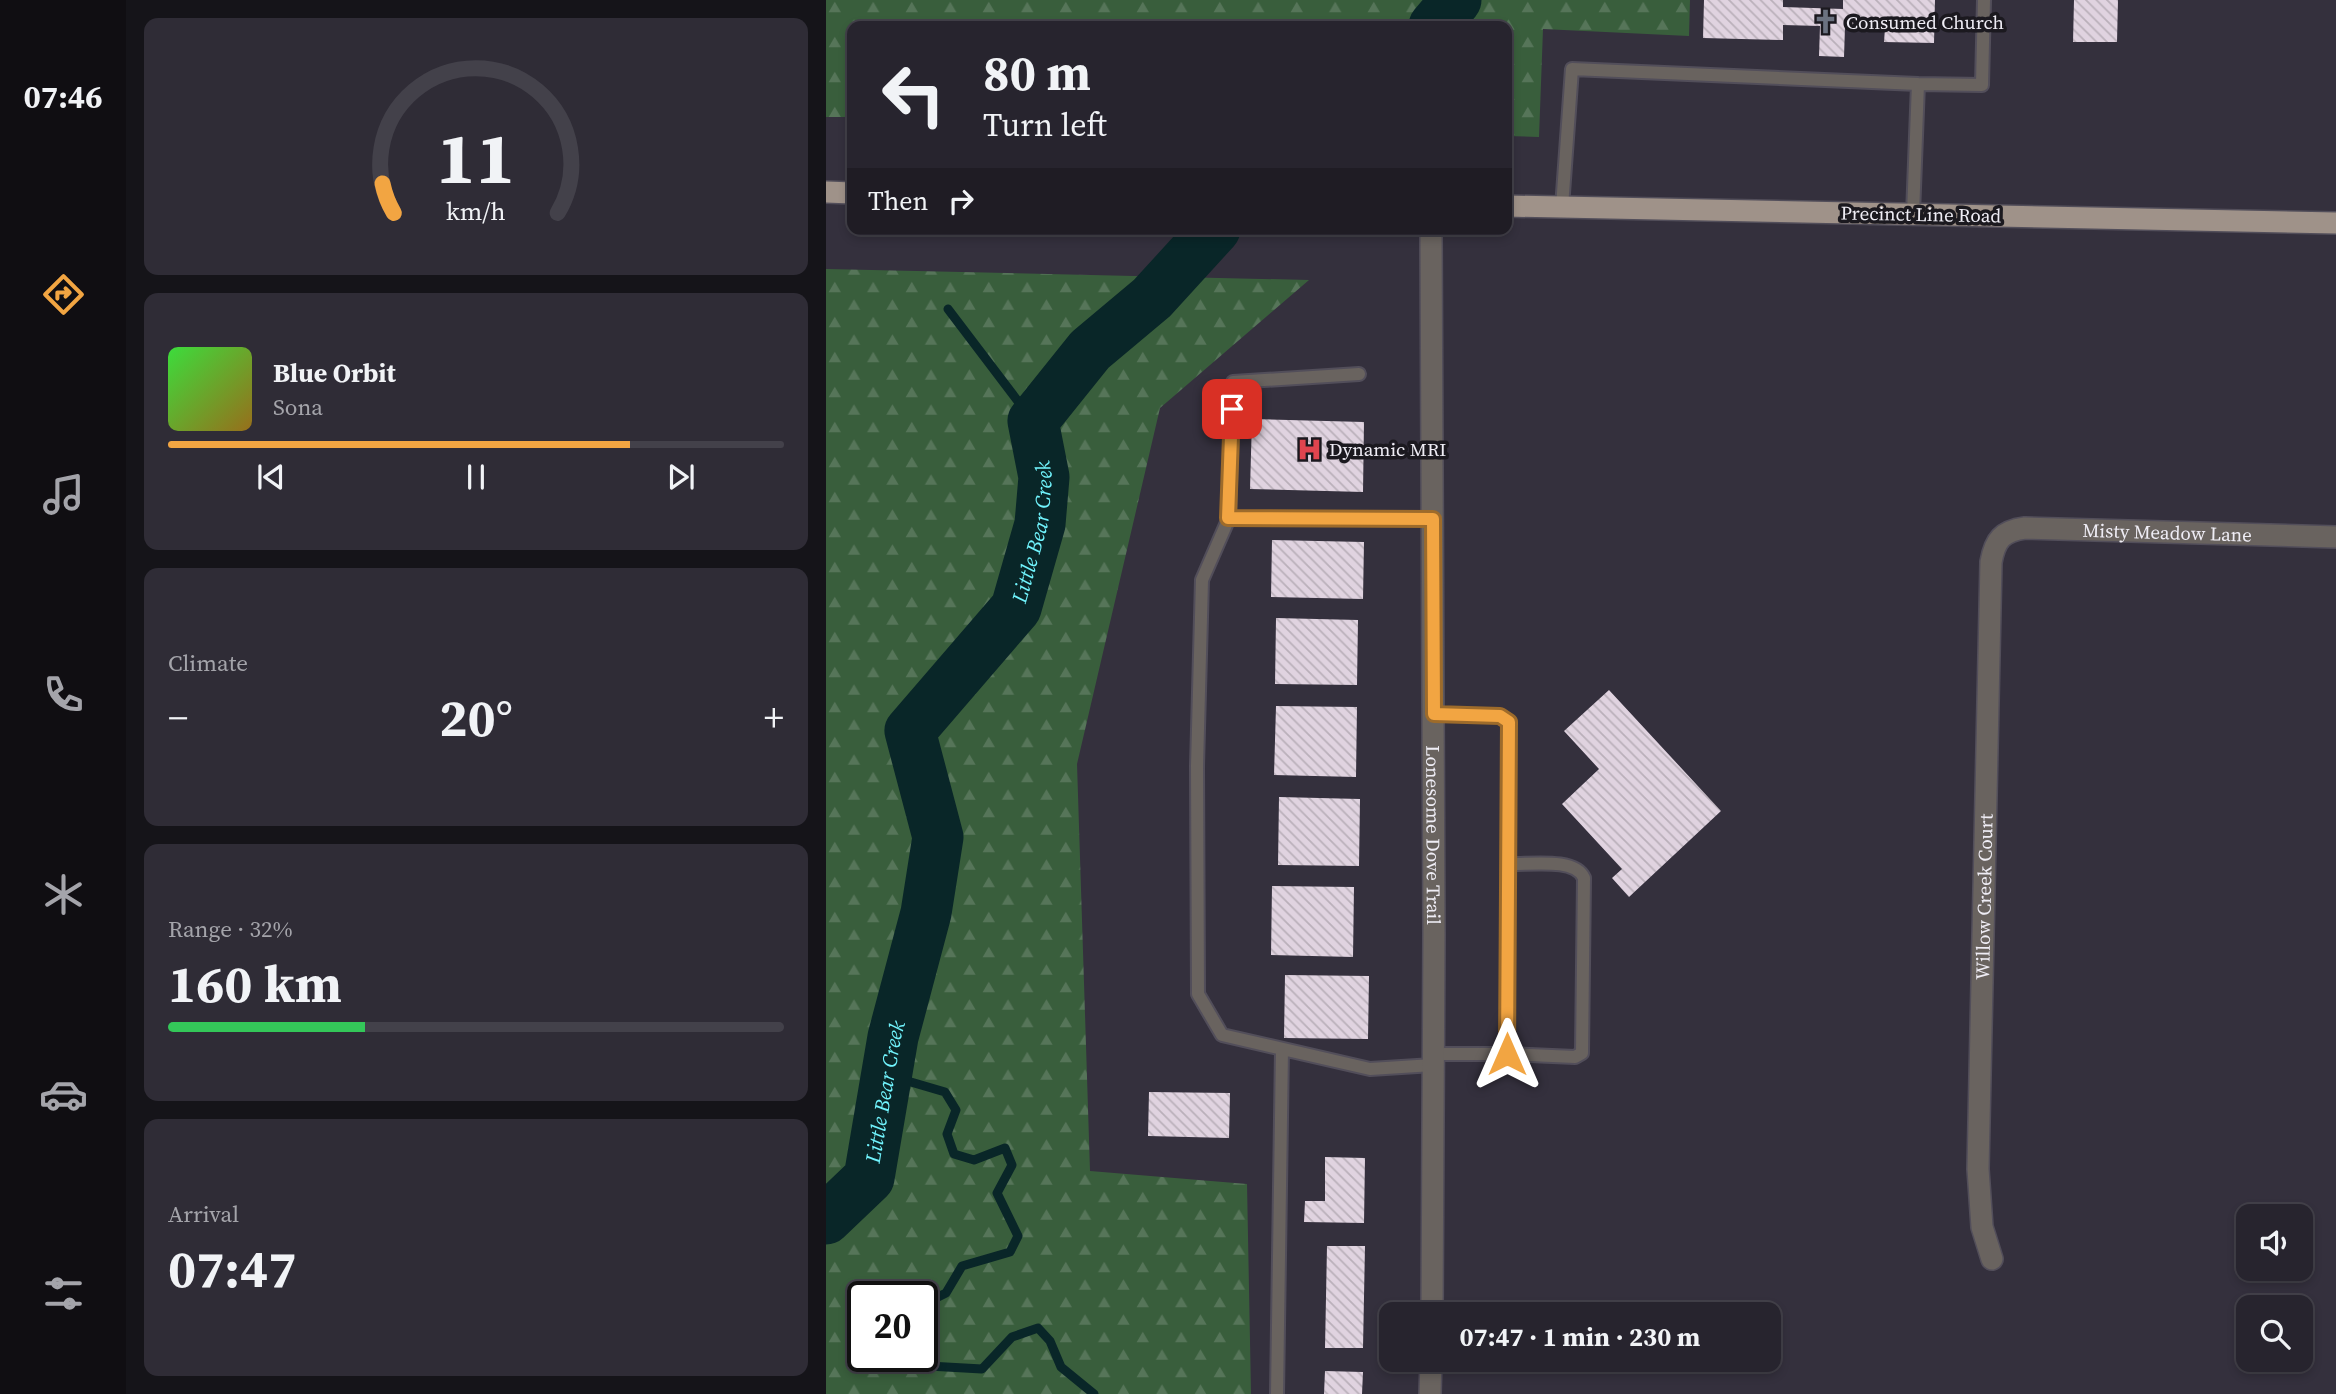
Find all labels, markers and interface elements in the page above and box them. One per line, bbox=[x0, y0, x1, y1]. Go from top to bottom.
church icon: Consumed Church bbox=[1812, 8, 1840, 36]
place label: Consumed Church bbox=[1846, 9, 2004, 35]
text: 80 m bbox=[983, 39, 1091, 106]
icon: left bbox=[868, 49, 959, 140]
text: 07:46 bbox=[24, 75, 102, 119]
text: Turn left bbox=[983, 103, 1107, 147]
text: 11 bbox=[437, 108, 515, 207]
icon: right bbox=[942, 182, 980, 220]
text: Then bbox=[868, 183, 928, 219]
text: km/h bbox=[446, 193, 506, 227]
street label: Precinct Line Road bbox=[1841, 200, 2002, 228]
icon: directions bbox=[39, 270, 88, 319]
text: Blue Orbit bbox=[273, 355, 396, 391]
pin bbox=[1202, 379, 1262, 439]
icon: arrive bbox=[1213, 390, 1251, 428]
text: Sona bbox=[273, 391, 323, 423]
hospital icon: Dynamic MRI bbox=[1295, 435, 1323, 463]
place label: Dynamic MRI bbox=[1329, 436, 1446, 462]
icon: previous bbox=[252, 458, 290, 496]
icon: pause bbox=[457, 458, 495, 496]
icon: next bbox=[662, 458, 700, 496]
water label: Little Bear Creek bbox=[1003, 459, 1059, 607]
icon: music bbox=[39, 470, 88, 519]
street label: Misty Meadow Lane bbox=[2082, 517, 2252, 548]
text: Climate bbox=[168, 647, 248, 679]
icon: phone bbox=[39, 670, 88, 719]
text: 20° bbox=[439, 682, 513, 753]
text: − bbox=[168, 692, 188, 744]
text: + bbox=[764, 692, 784, 744]
street label: Lonesome Dove Trail bbox=[1420, 745, 1447, 925]
street label: Willow Creek Court bbox=[1969, 813, 1999, 980]
icon: climate bbox=[39, 870, 88, 919]
text: Range · 32% bbox=[168, 913, 293, 945]
text: 160 km bbox=[168, 948, 342, 1019]
water label: Little Bear Creek bbox=[857, 1017, 911, 1166]
position arrow bbox=[1470, 1017, 1544, 1091]
icon: car bbox=[39, 1070, 88, 1119]
text: Arrival bbox=[168, 1198, 239, 1230]
map controls bbox=[2236, 1204, 2313, 1372]
button: sound bbox=[2236, 1204, 2313, 1281]
text: 07:47 bbox=[168, 1233, 296, 1304]
icon: filters bbox=[39, 1269, 88, 1318]
speed limit sign: 20 bbox=[847, 1281, 938, 1372]
button: search bbox=[2236, 1295, 2313, 1372]
text: 07:47 · 1 min · 230 m bbox=[1460, 1319, 1700, 1355]

